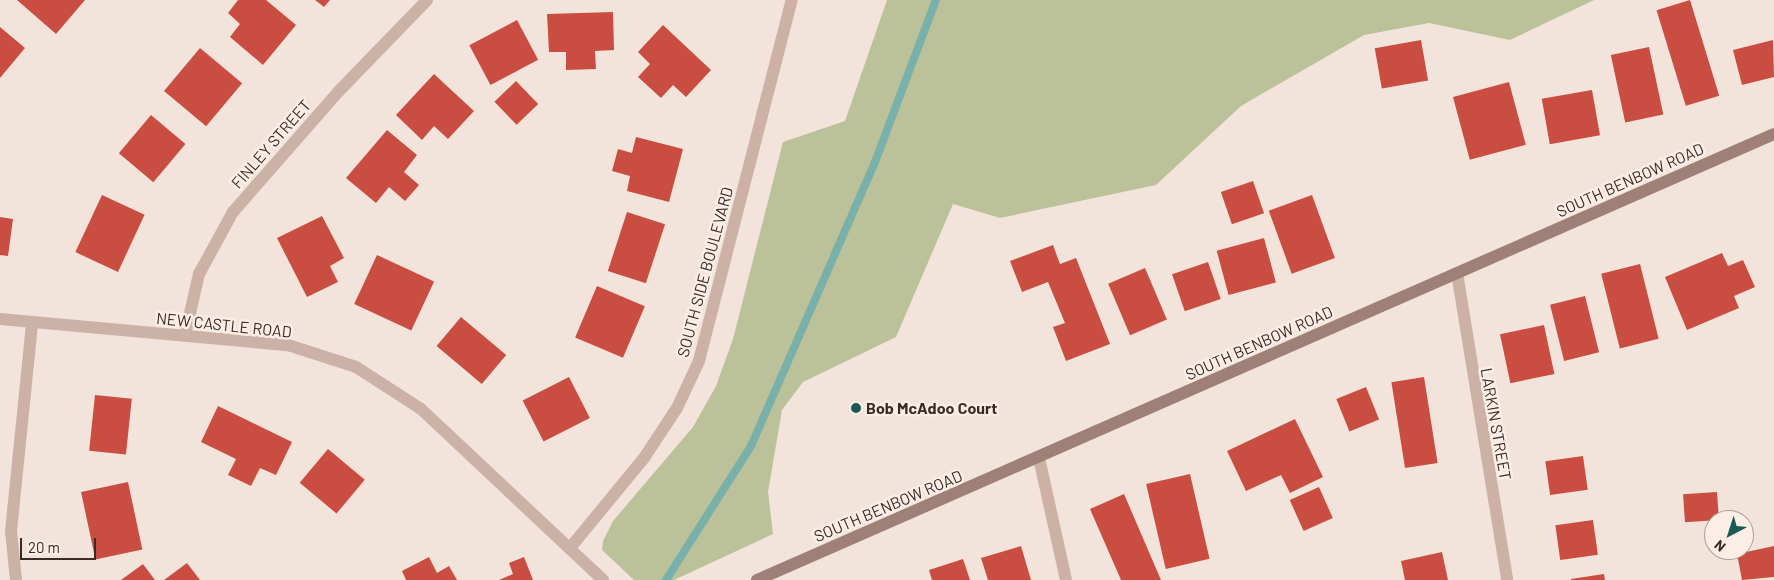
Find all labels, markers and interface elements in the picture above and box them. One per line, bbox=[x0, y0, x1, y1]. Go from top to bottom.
street label: FINLEY STREET bbox=[227, 96, 315, 192]
street label: SOUTH BENBOW ROAD bbox=[1553, 139, 1707, 221]
street label: SOUTH SIDE BOULEVARD bbox=[673, 185, 737, 359]
street label: SOUTH BENBOW ROAD bbox=[1182, 302, 1336, 384]
street label: NEW CASTLE ROAD bbox=[155, 308, 293, 342]
street label: LARKIN STREET bbox=[1477, 366, 1515, 482]
place label: Bob McAdoo Court bbox=[866, 398, 997, 418]
marker: Bob McAdoo Court bbox=[850, 402, 862, 414]
street label: SOUTH BENBOW ROAD bbox=[811, 466, 965, 546]
north arrow bbox=[1704, 510, 1754, 560]
scale bar bbox=[22, 528, 99, 560]
text: N bbox=[1711, 537, 1729, 556]
text: 20 m bbox=[28, 538, 60, 556]

